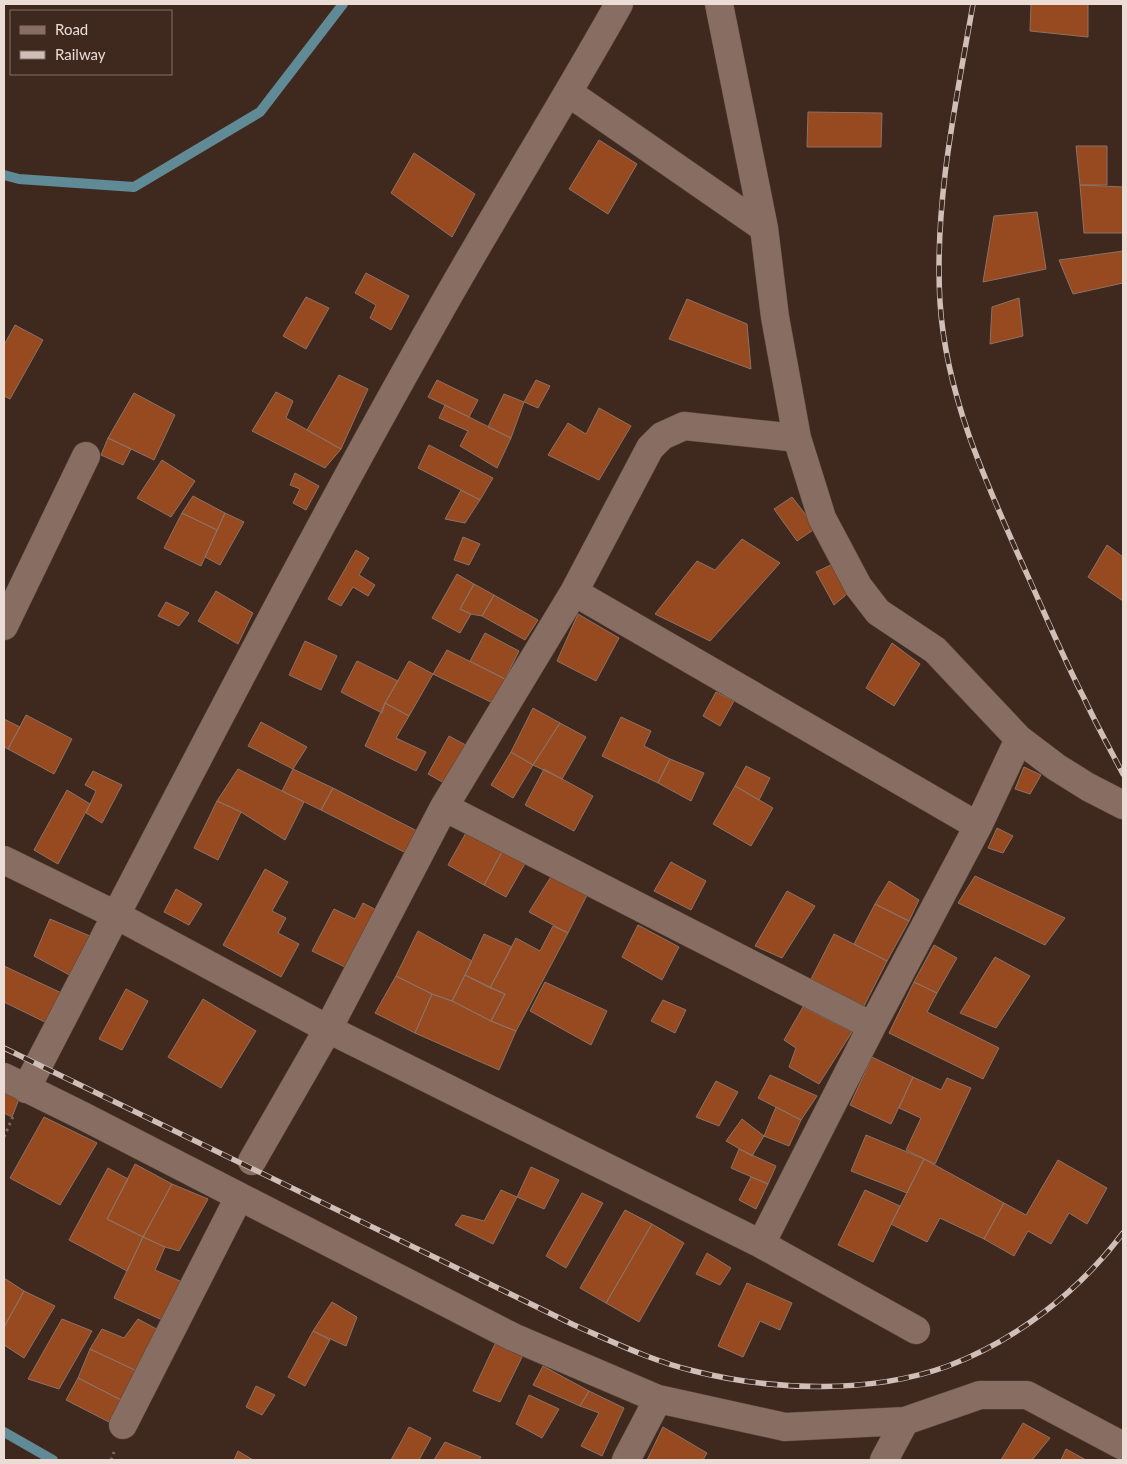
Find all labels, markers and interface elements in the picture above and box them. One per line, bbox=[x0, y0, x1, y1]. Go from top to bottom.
legend bbox=[10, 10, 172, 75]
text: Road bbox=[55, 20, 88, 38]
text: Railway bbox=[55, 45, 106, 63]

